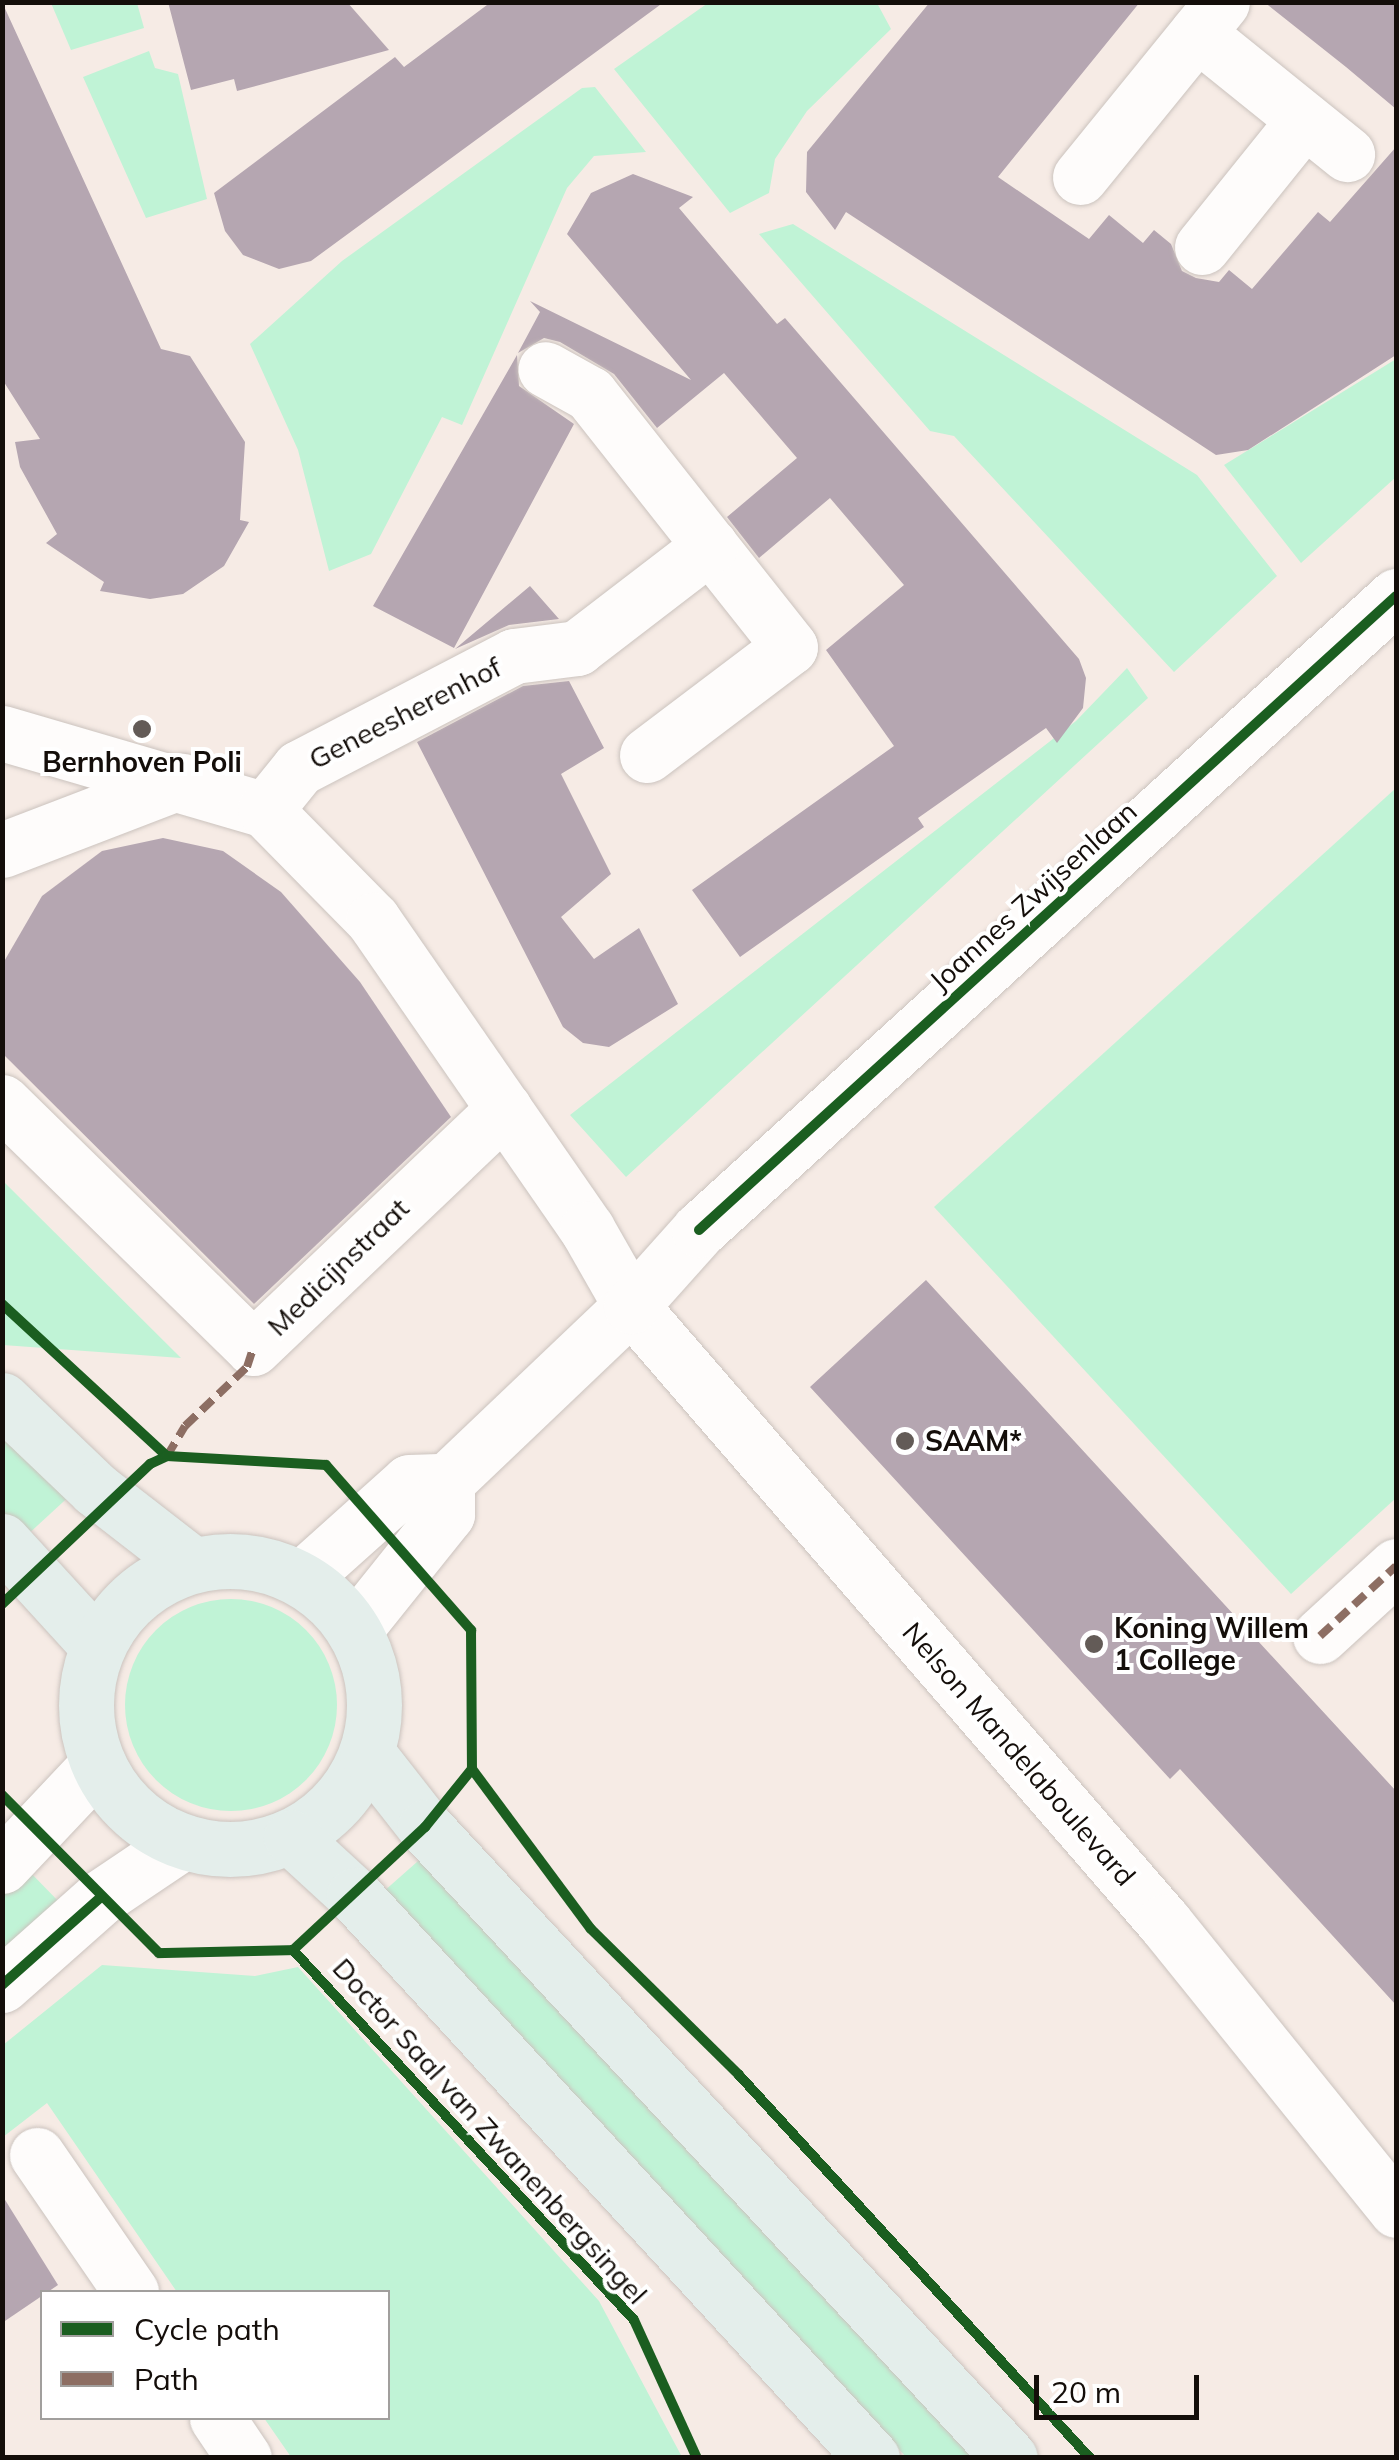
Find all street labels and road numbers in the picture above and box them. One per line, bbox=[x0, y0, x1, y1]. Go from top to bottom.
street label: Geneesherenhof bbox=[303, 650, 507, 776]
street label: Joannes Zwijsenlaan bbox=[923, 794, 1143, 998]
street label: Medicijnstraat bbox=[260, 1191, 416, 1343]
street label: Nelson Mandelaboulevard bbox=[895, 1615, 1143, 1893]
street label: Doctor Saal van Zwanenbergsingel bbox=[326, 1951, 654, 2311]

